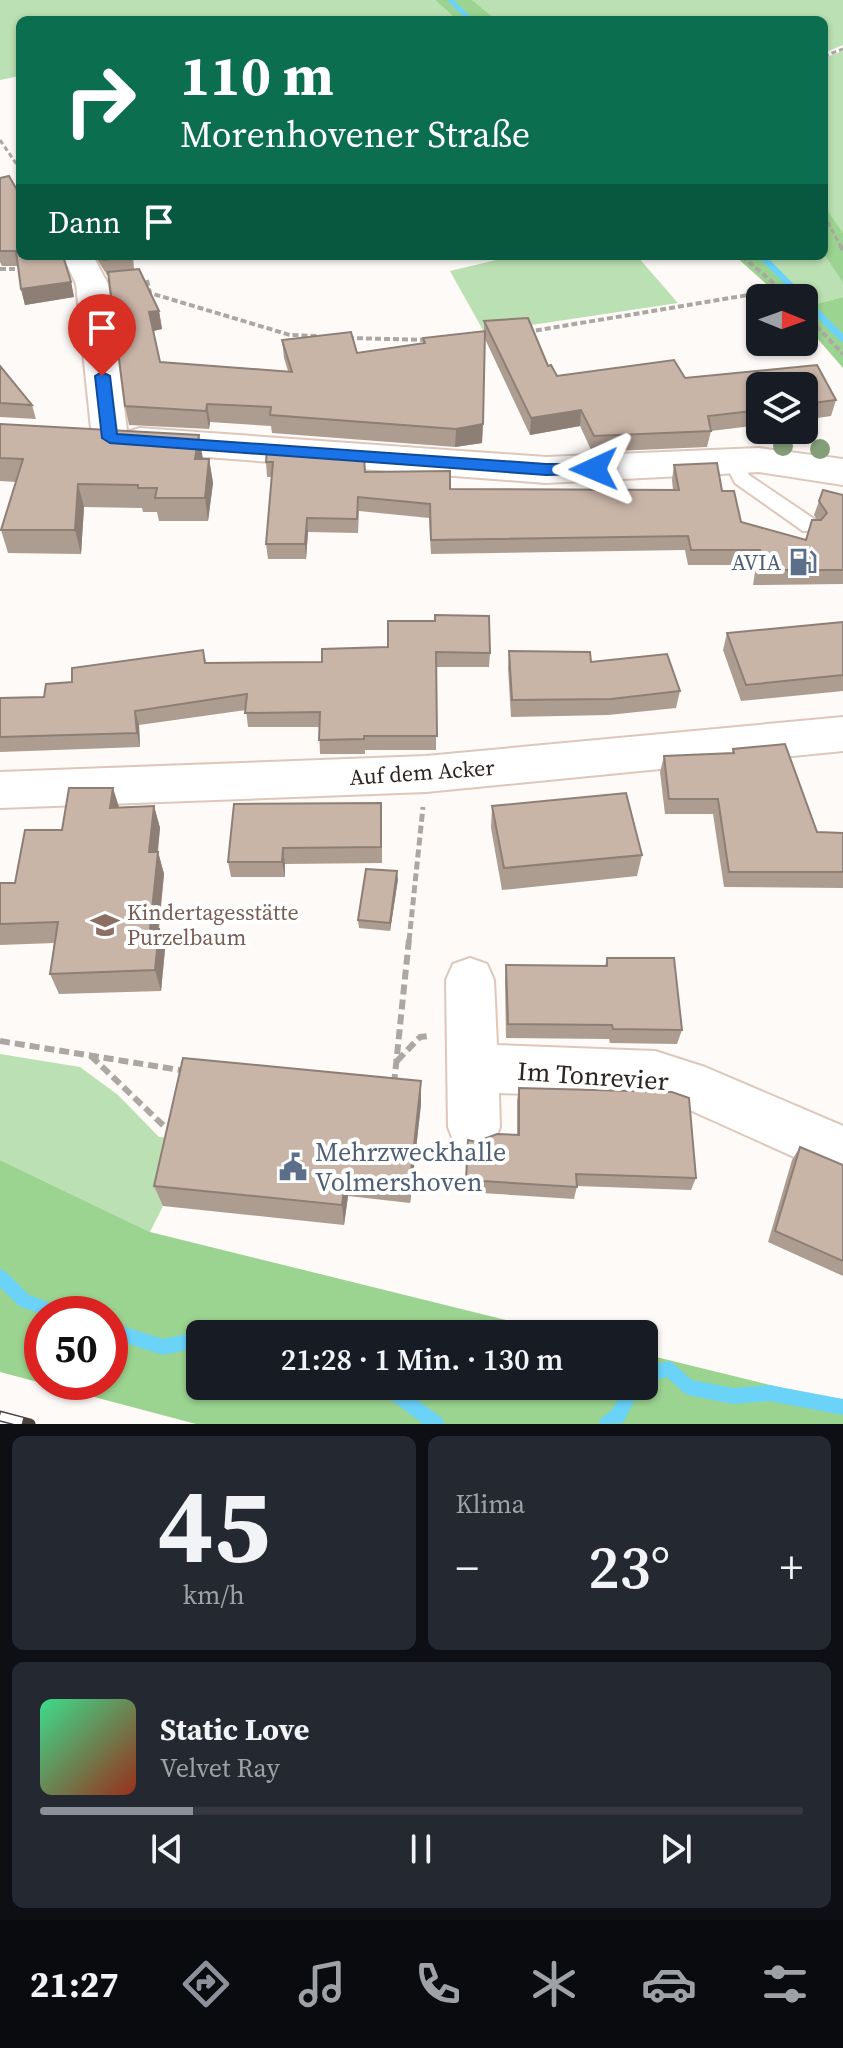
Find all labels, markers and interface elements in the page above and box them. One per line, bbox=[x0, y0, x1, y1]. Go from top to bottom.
text: 110 m bbox=[180, 37, 334, 114]
icon: right bbox=[48, 48, 152, 152]
text: Morenhovener Straße bbox=[180, 110, 530, 159]
icon: arrive bbox=[137, 200, 181, 244]
text: Dann bbox=[48, 202, 121, 243]
north arrow bbox=[746, 284, 818, 356]
map controls bbox=[746, 284, 818, 444]
pin bbox=[68, 294, 136, 376]
icon: arrive bbox=[80, 306, 124, 350]
button: layers bbox=[746, 372, 818, 444]
position arrow bbox=[552, 427, 636, 511]
place label: AVIA bbox=[731, 547, 781, 577]
fuel station icon: AVIA bbox=[788, 547, 818, 577]
street label: Auf dem Acker bbox=[348, 752, 496, 792]
place label: Kindertagesstätte Purzelbaum bbox=[127, 897, 299, 952]
school or university icon: Kindertagesstätte Purzelbaum bbox=[90, 910, 120, 940]
street label: Im Tonrevier bbox=[516, 1053, 670, 1099]
place label: Mehrzweckhalle Volmershoven bbox=[315, 1134, 506, 1200]
public building icon: Mehrzweckhalle Volmershoven bbox=[278, 1152, 308, 1182]
speed limit sign: 50 bbox=[24, 1296, 128, 1400]
text: 21:28 · 1 Min. · 130 m bbox=[281, 1339, 563, 1380]
text: 45 bbox=[157, 1453, 270, 1596]
text: Klima bbox=[456, 1486, 525, 1522]
text: 23° bbox=[588, 1526, 670, 1608]
text: − bbox=[456, 1537, 479, 1598]
text: + bbox=[780, 1537, 803, 1598]
text: km/h bbox=[183, 1577, 245, 1613]
text: Static Love bbox=[160, 1709, 309, 1750]
text: Velvet Ray bbox=[160, 1750, 280, 1786]
icon: previous bbox=[145, 1827, 189, 1871]
icon: pause bbox=[399, 1827, 443, 1871]
icon: next bbox=[654, 1827, 698, 1871]
icon: directions bbox=[178, 1956, 234, 2012]
icon: music bbox=[294, 1956, 350, 2012]
icon: phone bbox=[410, 1956, 466, 2012]
icon: climate bbox=[526, 1956, 582, 2012]
icon: car bbox=[641, 1956, 697, 2012]
icon: filters bbox=[757, 1956, 813, 2012]
text: 21:27 bbox=[30, 1960, 119, 2009]

